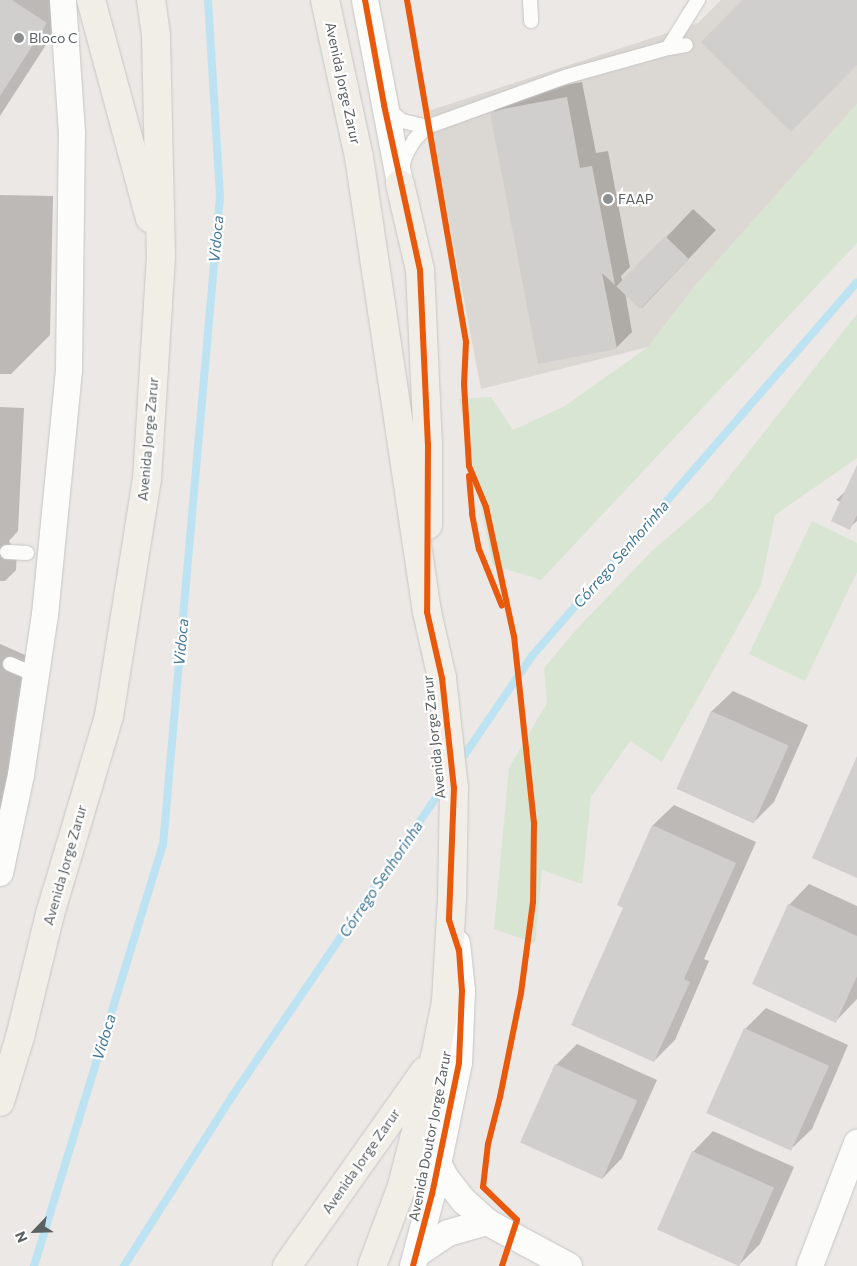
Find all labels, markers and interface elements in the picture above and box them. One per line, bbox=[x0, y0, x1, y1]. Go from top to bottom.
street label: Avenida Jorge Zarur bbox=[322, 20, 364, 146]
place label: Bloco C bbox=[29, 30, 78, 46]
marker: Bloco C bbox=[13, 32, 25, 44]
place label: FAAP bbox=[618, 191, 654, 207]
marker: FAAP bbox=[602, 193, 614, 205]
water label: Vidoca bbox=[205, 215, 227, 263]
street label: Avenida Jorge Zarur bbox=[134, 376, 162, 502]
water label: Córrego Senhorinha bbox=[569, 497, 673, 611]
water label: Vidoca bbox=[170, 618, 192, 666]
street label: Avenida Jorge Zarur bbox=[419, 674, 449, 800]
street label: Avenida Jorge Zarur bbox=[40, 803, 90, 927]
water label: Córrego Senhorinha bbox=[335, 817, 427, 941]
water label: Vidoca bbox=[89, 1012, 119, 1062]
street label: Avenida Doutor Jorge Zarur bbox=[405, 1049, 455, 1223]
street label: Avenida Jorge Zarur bbox=[318, 1105, 404, 1217]
north arrow bbox=[10, 1206, 60, 1256]
text: N bbox=[11, 1229, 31, 1246]

